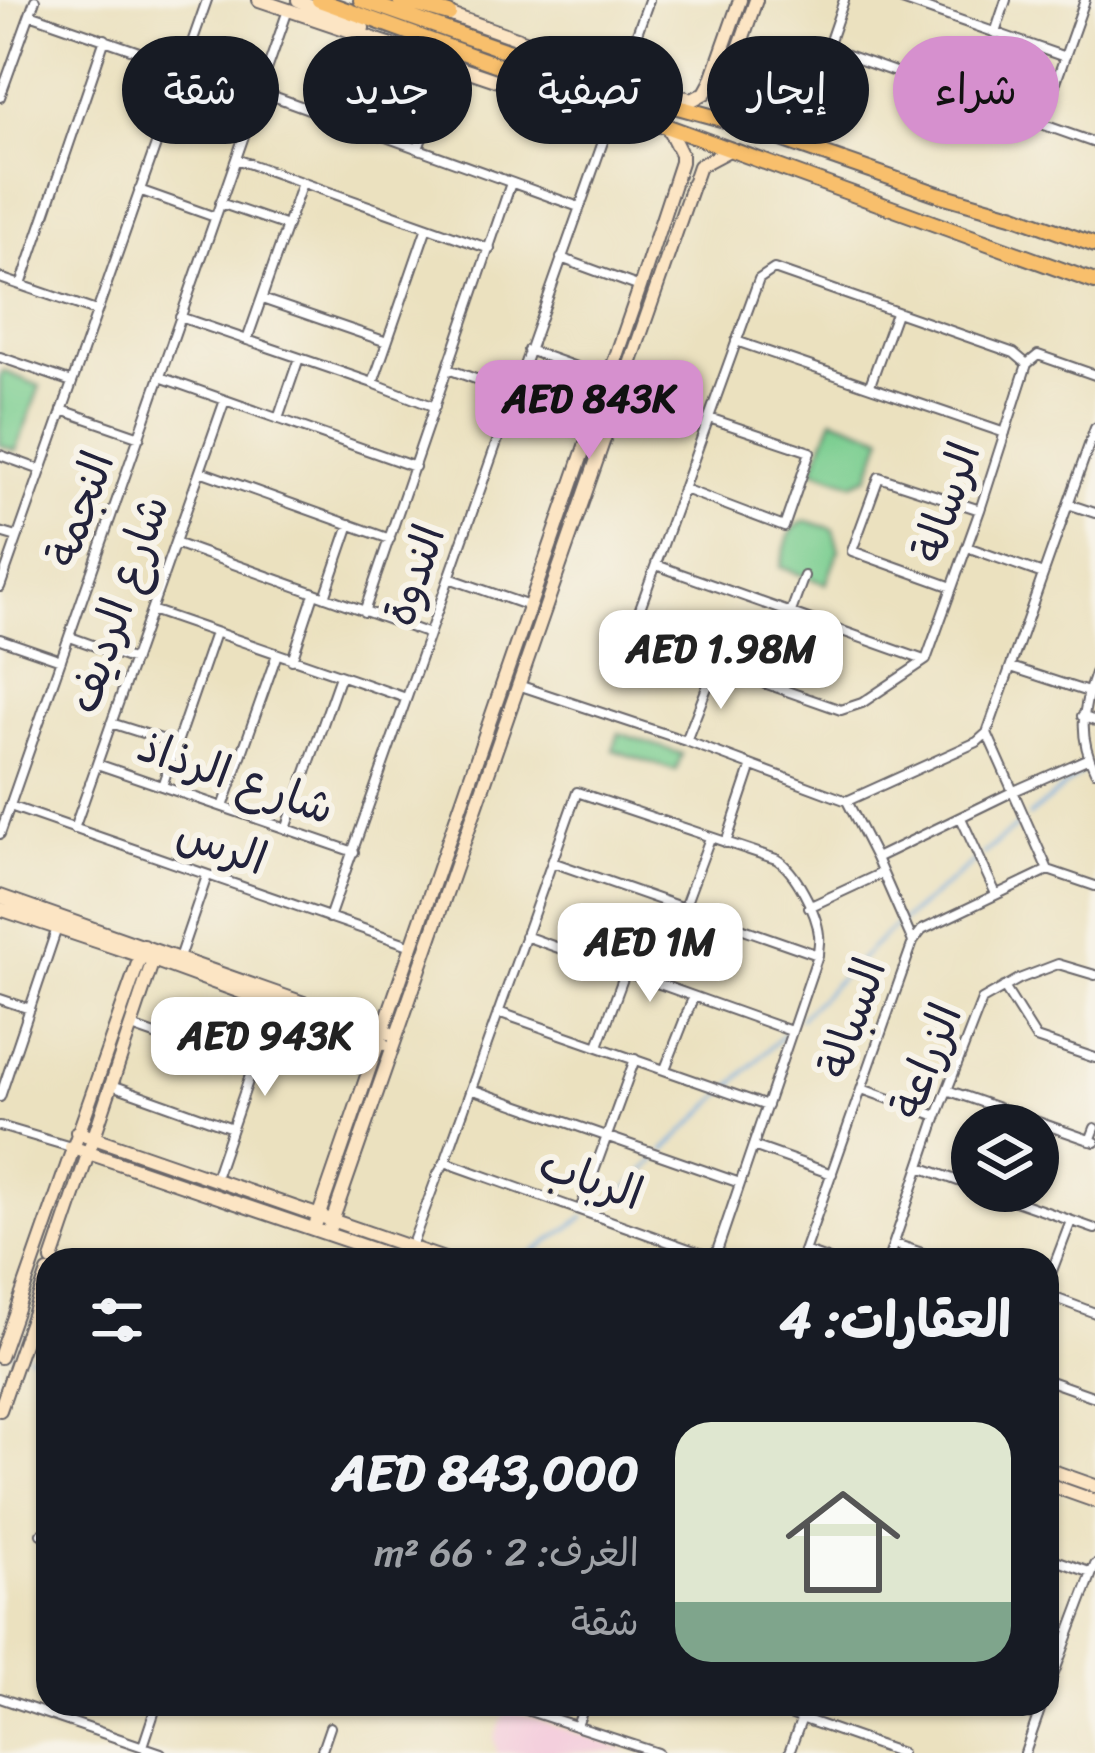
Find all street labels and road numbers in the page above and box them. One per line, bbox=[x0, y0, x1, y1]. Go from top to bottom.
street label: الرسالة bbox=[888, 431, 1004, 573]
street label: النجمة bbox=[22, 440, 138, 578]
street label: شارع الرديف bbox=[43, 484, 193, 724]
street label: الندوة bbox=[359, 513, 469, 637]
street label: شارع الرذاذ bbox=[127, 706, 345, 848]
street label: الرس bbox=[166, 793, 278, 899]
street label: السبالة bbox=[794, 947, 910, 1089]
street label: الزراعة bbox=[867, 991, 985, 1131]
street label: الرباب bbox=[528, 1124, 654, 1234]

